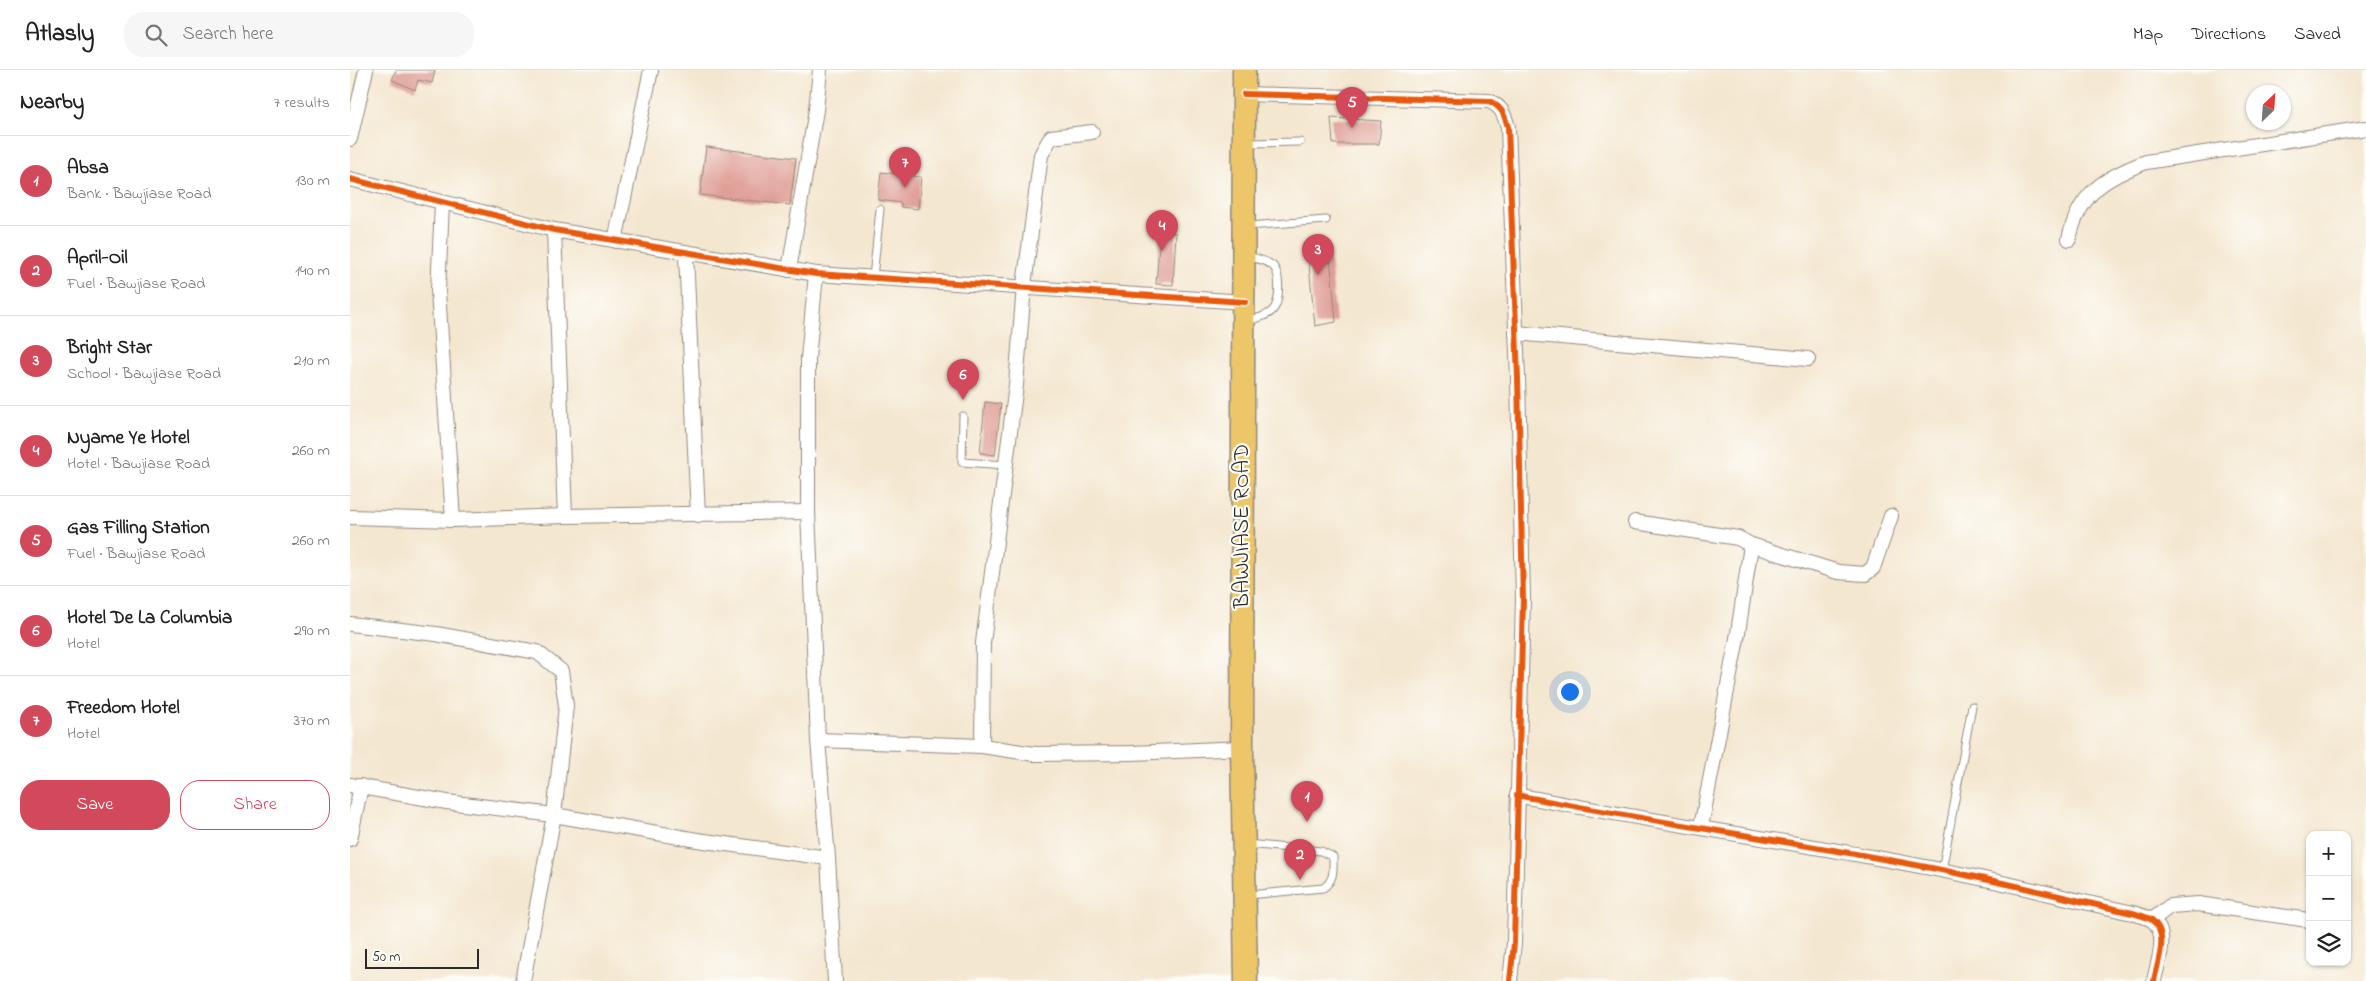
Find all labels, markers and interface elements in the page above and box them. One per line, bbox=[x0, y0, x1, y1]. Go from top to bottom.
search box bbox=[124, 12, 474, 57]
text: Atlasly bbox=[25, 17, 94, 52]
icon: search bbox=[142, 21, 170, 49]
text: Search here bbox=[182, 21, 273, 48]
text: Map bbox=[2133, 22, 2163, 48]
text: Directions bbox=[2191, 22, 2266, 48]
text: Saved bbox=[2294, 22, 2341, 48]
north arrow bbox=[2246, 85, 2291, 130]
pin: 5 bbox=[1336, 87, 1368, 128]
text: Nearby bbox=[20, 88, 84, 118]
text: 7 results bbox=[274, 91, 330, 115]
pin: 7 bbox=[889, 147, 921, 188]
text: Absa bbox=[67, 155, 109, 182]
text: 1 bbox=[33, 169, 39, 193]
text: 130 m bbox=[295, 169, 330, 193]
text: Bank · Bawjiase Road bbox=[67, 182, 211, 206]
pin: 4 bbox=[1146, 210, 1178, 251]
pin: 3 bbox=[1302, 234, 1334, 275]
text: April-Oil bbox=[67, 245, 128, 272]
text: 2 bbox=[32, 259, 40, 283]
text: 140 m bbox=[295, 259, 330, 283]
text: Fuel · Bawjiase Road bbox=[67, 272, 205, 296]
text: Bright Star bbox=[67, 335, 152, 362]
text: 3 bbox=[33, 349, 39, 373]
text: 210 m bbox=[294, 349, 330, 373]
pin: 6 bbox=[947, 359, 979, 400]
text: School · Bawjiase Road bbox=[67, 362, 221, 386]
text: Nyame Ye Hotel bbox=[67, 425, 190, 452]
text: 4 bbox=[33, 439, 39, 463]
text: 260 m bbox=[292, 439, 330, 463]
street label: BAWJIASE ROAD bbox=[1227, 444, 1259, 609]
text: Hotel · Bawjiase Road bbox=[67, 452, 210, 476]
text: Gas Filling Station bbox=[67, 515, 210, 542]
text: 5 bbox=[31, 529, 41, 553]
text: 260 m bbox=[292, 529, 330, 553]
text: Fuel · Bawjiase Road bbox=[67, 542, 205, 566]
text: Hotel De La Columbia bbox=[67, 605, 232, 632]
text: 6 bbox=[32, 619, 40, 643]
text: 290 m bbox=[294, 619, 330, 643]
text: Hotel bbox=[67, 632, 100, 656]
your location bbox=[1557, 679, 1583, 705]
text: Freedom Hotel bbox=[67, 695, 180, 722]
text: 7 bbox=[33, 709, 39, 733]
text: 370 m bbox=[293, 709, 330, 733]
text: Hotel bbox=[67, 722, 100, 746]
button: Save bbox=[20, 780, 170, 830]
button: Share bbox=[180, 780, 330, 830]
pin: 1 bbox=[1291, 781, 1323, 822]
map controls bbox=[2306, 831, 2351, 966]
button: + bbox=[2306, 831, 2351, 876]
pin: 2 bbox=[1284, 839, 1316, 880]
button: − bbox=[2306, 876, 2351, 921]
button: layers bbox=[2306, 921, 2351, 966]
scale bar bbox=[365, 946, 479, 969]
text: 50 m bbox=[372, 947, 400, 968]

